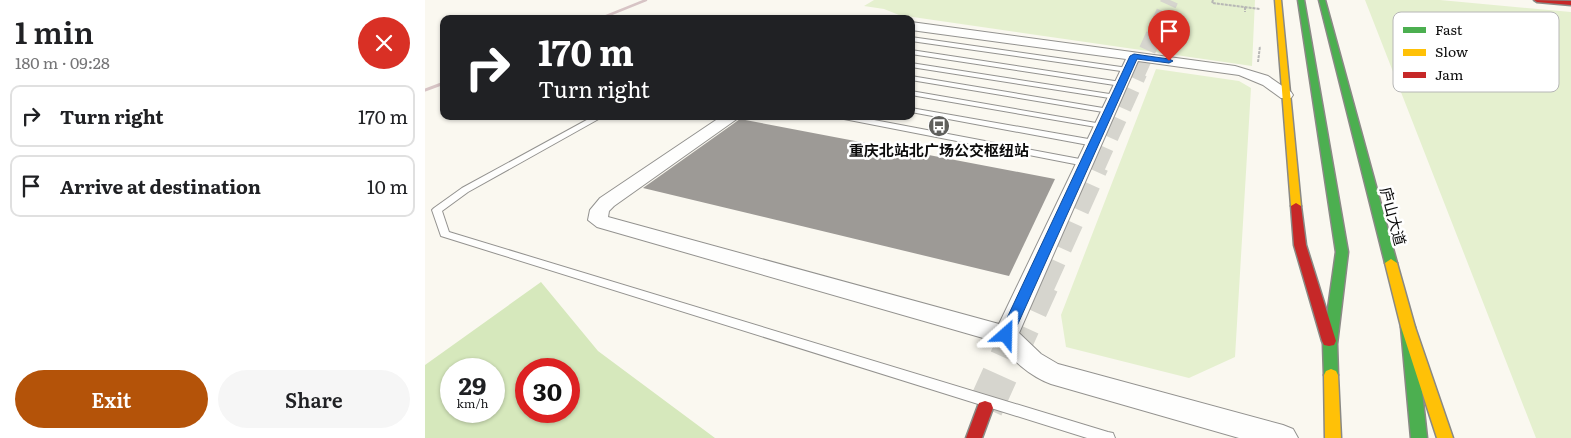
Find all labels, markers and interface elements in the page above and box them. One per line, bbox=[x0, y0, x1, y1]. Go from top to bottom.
text: 1 min bbox=[15, 9, 94, 53]
pin bbox=[1148, 10, 1190, 61]
legend bbox=[1393, 12, 1559, 92]
button: close bbox=[358, 17, 410, 69]
icon: arrive bbox=[1155, 17, 1183, 45]
text: Fast bbox=[1435, 19, 1463, 39]
text: 170 m bbox=[538, 25, 634, 77]
icon: right bbox=[455, 35, 520, 100]
text: Slow bbox=[1435, 41, 1468, 61]
text: 180 m · 09:28 bbox=[15, 50, 110, 74]
text: Jam bbox=[1435, 64, 1464, 84]
text: Turn right bbox=[538, 72, 650, 105]
icon: right bbox=[17, 102, 45, 130]
text: Turn right bbox=[60, 102, 164, 130]
text: 170 m bbox=[358, 102, 408, 130]
bus stop icon: 重庆北站北广场公交枢纽站 bbox=[927, 114, 951, 138]
place label: 重庆北站北广场公交枢纽站 bbox=[849, 138, 1029, 161]
icon: arrive bbox=[17, 172, 45, 200]
text: Arrive at destination bbox=[60, 172, 261, 200]
text: 10 m bbox=[367, 172, 408, 200]
street label: 庐山大道 bbox=[1375, 184, 1413, 248]
position arrow bbox=[979, 308, 1031, 360]
speed limit sign: 30 bbox=[515, 358, 580, 423]
text: 29 bbox=[459, 366, 486, 403]
button: Exit bbox=[15, 370, 208, 428]
button: Share bbox=[218, 370, 410, 428]
text: km/h bbox=[457, 394, 488, 412]

